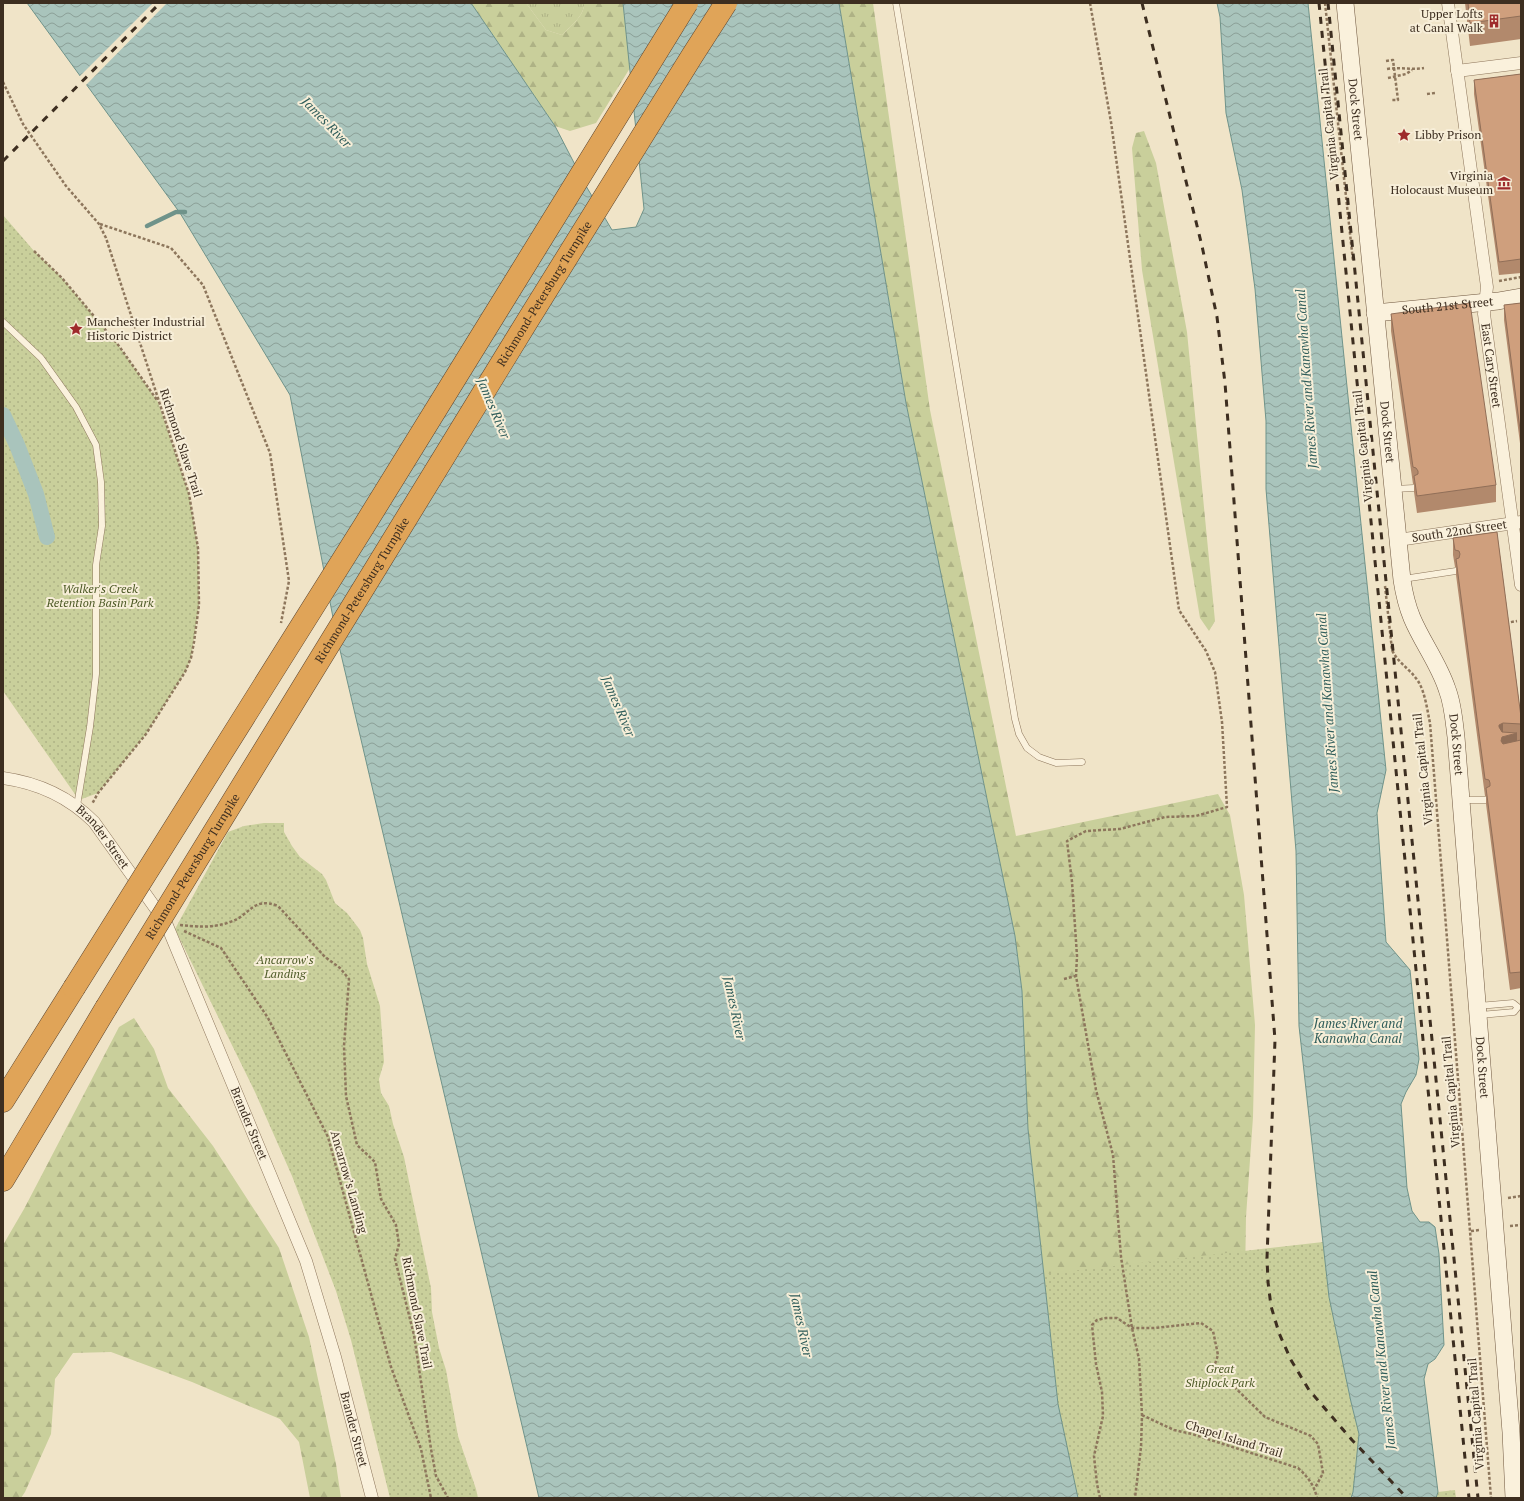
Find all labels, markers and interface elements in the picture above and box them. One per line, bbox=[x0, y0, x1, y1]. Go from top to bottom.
place label: Upper Lofts at Canal Walk bbox=[1410, 6, 1484, 35]
building icon: Upper Lofts at Canal Walk bbox=[1486, 13, 1502, 29]
street label: Virginia Capital Trail bbox=[1315, 67, 1342, 181]
street label: Dock Street bbox=[1346, 78, 1367, 142]
water label: James River bbox=[297, 92, 357, 152]
place icon: Libby Prison bbox=[1396, 127, 1412, 143]
place label: Libby Prison bbox=[1415, 127, 1481, 142]
place label: Virginia Holocaust Museum bbox=[1391, 168, 1494, 197]
museum icon: Virginia Holocaust Museum bbox=[1496, 175, 1512, 191]
street label: Richmond-Petersburg Turnpike bbox=[493, 218, 595, 369]
water label: James River and Kanawha Canal bbox=[1291, 288, 1321, 470]
street label: South 21st Street bbox=[1401, 293, 1495, 317]
place label: Manchester Industrial Historic District bbox=[87, 314, 205, 343]
place icon: Manchester Industrial Historic District bbox=[68, 321, 84, 337]
street label: East Cary Street bbox=[1478, 322, 1505, 409]
water label: James River bbox=[473, 374, 515, 442]
street label: Richmond Slave Trail bbox=[157, 387, 206, 499]
street label: Virginia Capital Trail bbox=[1349, 389, 1376, 503]
street label: Dock Street bbox=[1377, 400, 1398, 464]
street label: Richmond-Petersburg Turnpike bbox=[311, 514, 412, 666]
street label: South 22nd Street bbox=[1411, 516, 1508, 545]
park label: Walker's Creek Retention Basin Park bbox=[45, 581, 154, 610]
water label: James River and Kanawha Canal bbox=[1312, 612, 1342, 794]
water label: James River bbox=[598, 672, 640, 740]
street label: Virginia Capital Trail bbox=[1409, 712, 1436, 826]
street label: Dock Street bbox=[1446, 713, 1467, 777]
street label: Richmond-Petersburg Turnpike bbox=[142, 790, 243, 942]
street label: Brander Street bbox=[73, 801, 133, 872]
park label: Ancarrow's Landing bbox=[255, 952, 314, 981]
water label: James River bbox=[719, 974, 751, 1042]
water label: James River and Kanawha Canal bbox=[1313, 1014, 1403, 1047]
street label: Virginia Capital Trail bbox=[1438, 1035, 1463, 1149]
street label: Dock Street bbox=[1473, 1036, 1493, 1100]
street label: Brander Street bbox=[228, 1085, 271, 1162]
street label: Ancarrow’s Landing bbox=[328, 1129, 372, 1236]
street label: Richmond Slave Trail bbox=[399, 1256, 436, 1370]
water label: James River and Kanawha Canal bbox=[1363, 1269, 1399, 1451]
water label: James River bbox=[786, 1291, 818, 1359]
street label: Virginia Capital Trail bbox=[1464, 1357, 1487, 1471]
park label: Great Shiplock Park bbox=[1185, 1361, 1255, 1390]
street label: Brander Street bbox=[337, 1390, 372, 1469]
street label: Chapel Island Trail bbox=[1184, 1417, 1285, 1461]

